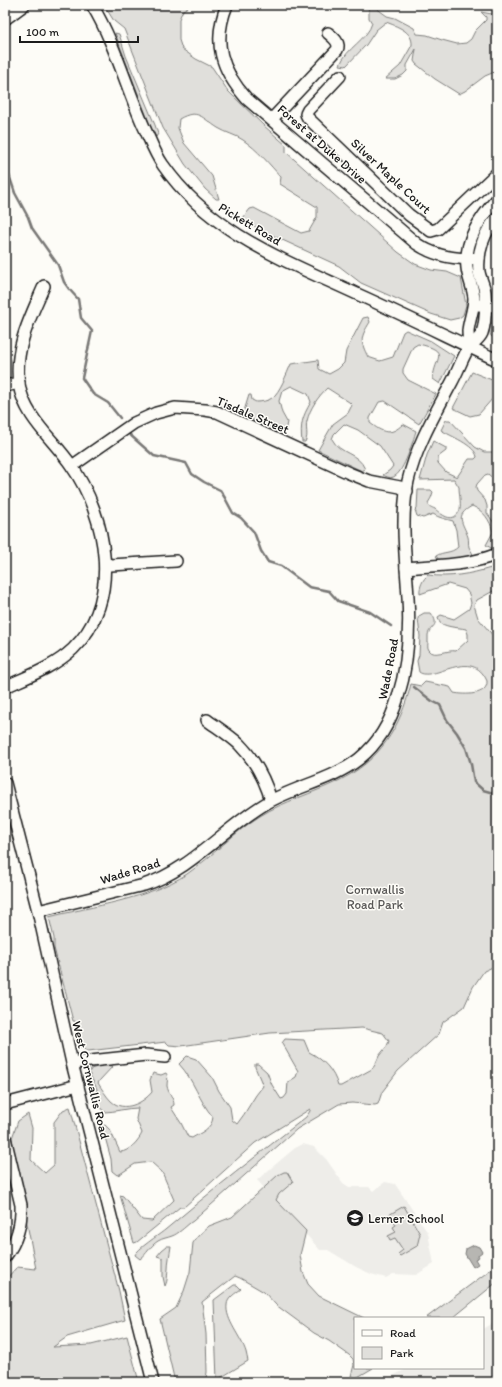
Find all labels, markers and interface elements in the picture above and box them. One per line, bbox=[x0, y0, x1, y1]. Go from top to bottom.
scale bar bbox=[20, 18, 138, 44]
text: 100 m bbox=[26, 25, 59, 39]
street label: Forest at Duke Drive bbox=[274, 101, 370, 187]
street label: Silver Maple Court bbox=[348, 135, 434, 217]
street label: Pickett Road bbox=[216, 199, 284, 249]
street label: Tisdale Street bbox=[215, 393, 291, 437]
street label: Wade Road bbox=[375, 637, 401, 701]
street label: Wade Road bbox=[98, 855, 162, 887]
park label: Cornwallis Road Park bbox=[346, 882, 405, 912]
street label: West Cornwallis Road bbox=[69, 1019, 113, 1141]
school or university icon: Lerner School bbox=[345, 1208, 365, 1228]
place label: Lerner School bbox=[368, 1211, 444, 1226]
legend bbox=[354, 1317, 484, 1369]
text: Road bbox=[390, 1326, 416, 1340]
text: Park bbox=[390, 1346, 414, 1360]

